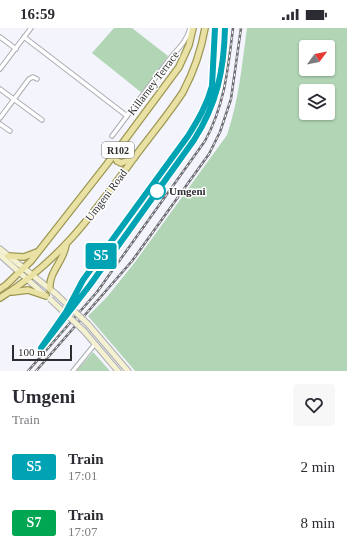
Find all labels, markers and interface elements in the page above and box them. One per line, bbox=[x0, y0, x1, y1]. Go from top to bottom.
text: 16:59 bbox=[20, 6, 55, 22]
north arrow bbox=[299, 40, 335, 76]
map controls bbox=[299, 40, 335, 120]
street label: Killarney Terrace bbox=[125, 49, 181, 117]
button: layers bbox=[299, 84, 335, 120]
road number: R102 bbox=[102, 142, 134, 158]
street label: Umgeni Road bbox=[83, 166, 130, 223]
marker: Umgeni bbox=[148, 182, 166, 200]
place label: Umgeni bbox=[169, 185, 206, 197]
line badge: S5 bbox=[83, 243, 119, 269]
text: S5 bbox=[94, 248, 108, 263]
scale bar bbox=[12, 343, 72, 362]
text: 100 m bbox=[18, 346, 46, 358]
button: heart bbox=[293, 384, 335, 426]
text: Umgeni bbox=[12, 386, 75, 407]
text: Train bbox=[12, 412, 40, 427]
text: Train bbox=[68, 451, 104, 467]
text: S5 bbox=[27, 459, 41, 474]
text: 2 min bbox=[300, 459, 335, 475]
text: 17:01 bbox=[68, 468, 98, 483]
text: Train bbox=[68, 507, 104, 523]
text: S7 bbox=[27, 515, 41, 530]
text: 8 min bbox=[300, 515, 335, 531]
text: 17:07 bbox=[68, 524, 98, 539]

